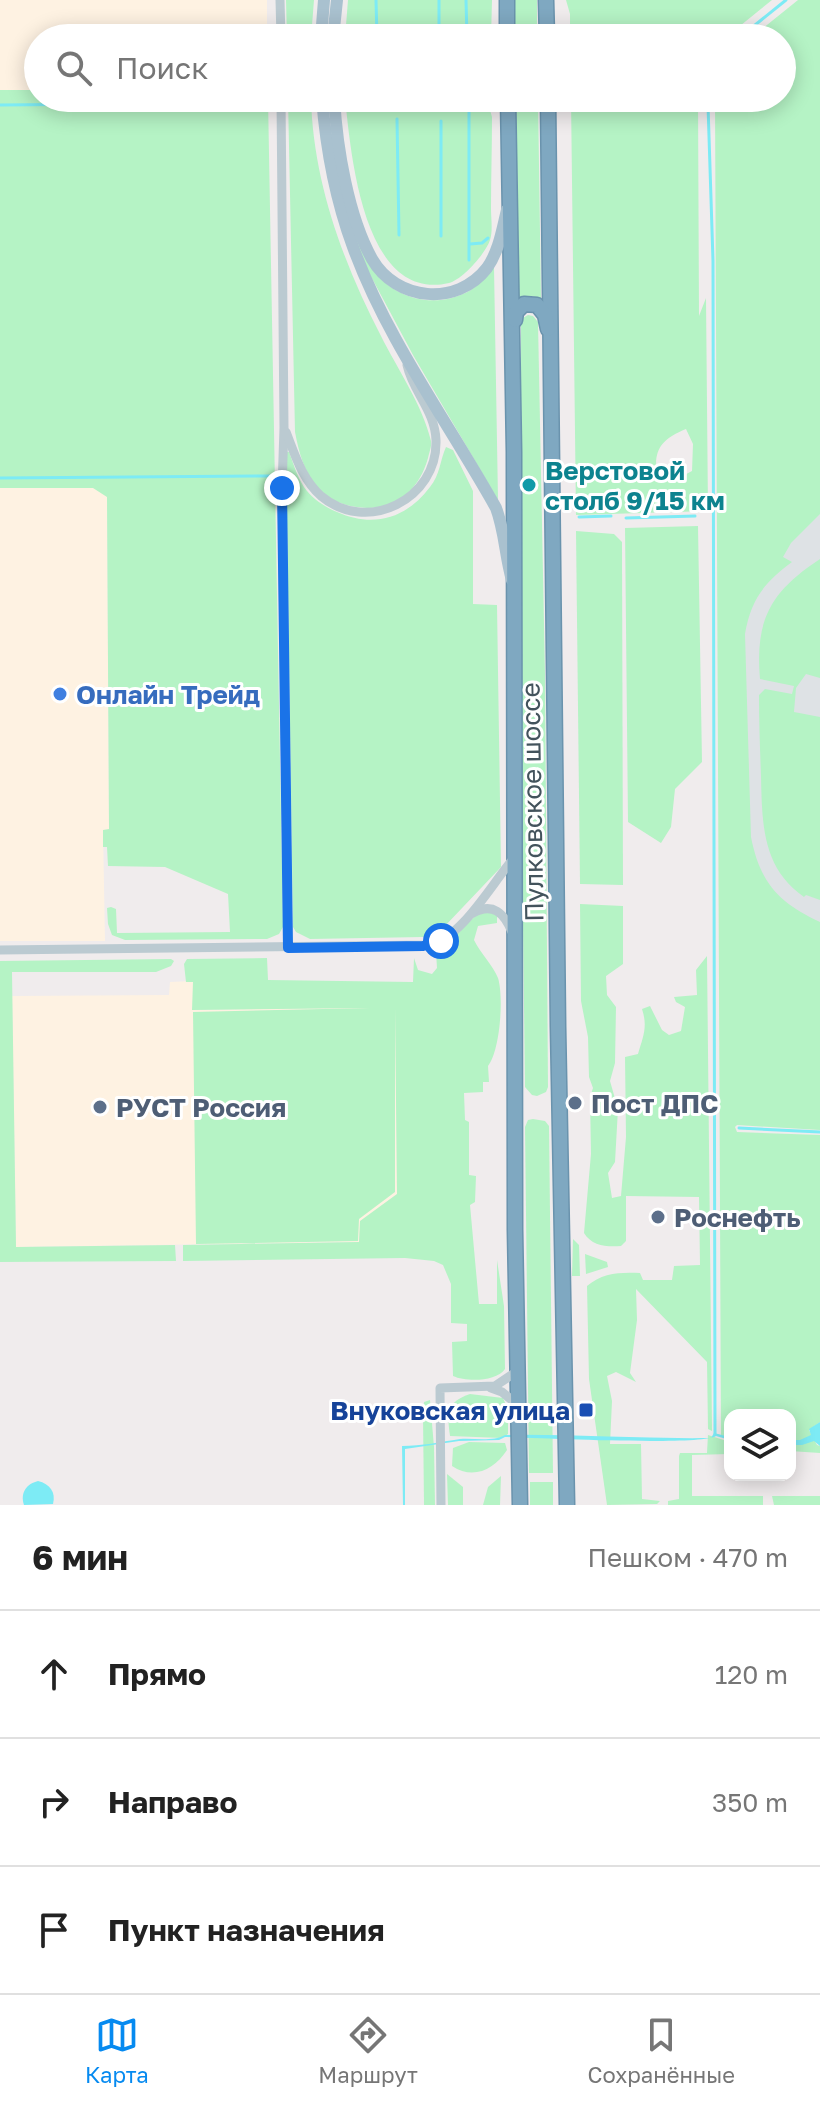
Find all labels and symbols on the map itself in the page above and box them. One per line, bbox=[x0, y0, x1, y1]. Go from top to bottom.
place label: Верстовой столб 9/15 км bbox=[545, 455, 725, 516]
route end bbox=[264, 470, 300, 506]
marker: Верстовой столб 9/15 км bbox=[520, 476, 538, 494]
place label: Онлайн Трейд bbox=[76, 679, 260, 710]
street label: Пулковское шоссе bbox=[514, 682, 550, 922]
marker: Онлайн Трейд bbox=[51, 685, 69, 703]
route start bbox=[423, 923, 459, 959]
place label: Пост ДПС bbox=[591, 1088, 719, 1119]
place label: РУСТ Россия bbox=[116, 1092, 286, 1123]
marker: Пост ДПС bbox=[566, 1094, 584, 1112]
marker: РУСТ Россия bbox=[91, 1098, 109, 1116]
place label: Роснефть bbox=[674, 1202, 801, 1233]
marker: Роснефть bbox=[649, 1208, 667, 1226]
place label: Внуковская улица bbox=[330, 1395, 570, 1426]
marker: Внуковская улица bbox=[577, 1401, 595, 1419]

